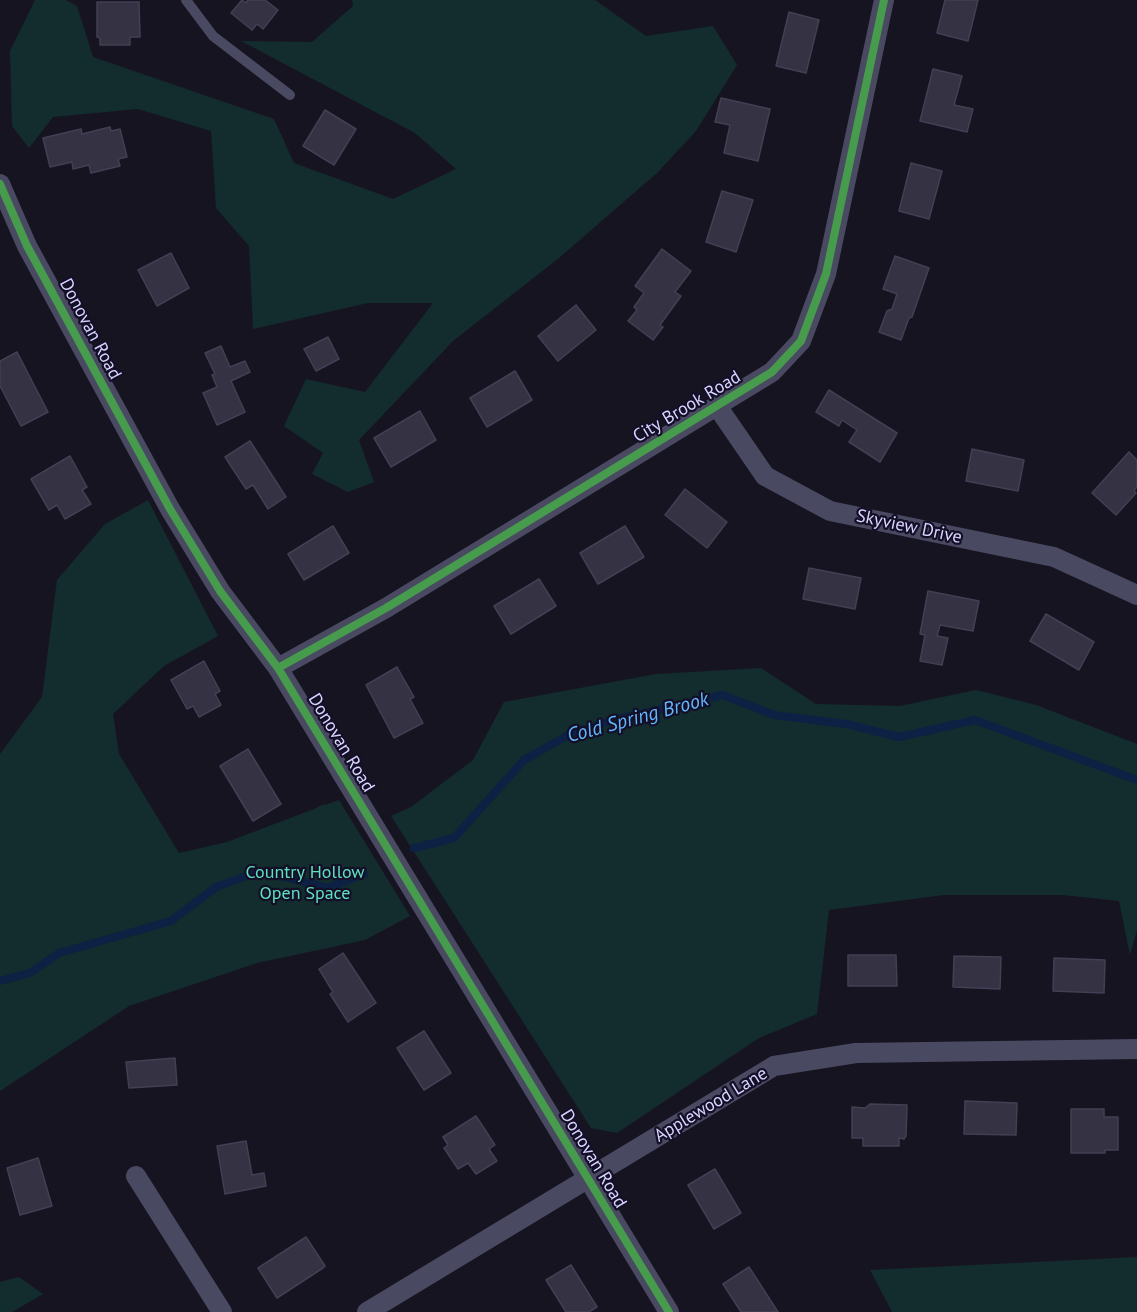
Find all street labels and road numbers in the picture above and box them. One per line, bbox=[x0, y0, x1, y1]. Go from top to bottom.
street label: Donovan Road bbox=[54, 275, 126, 383]
street label: City Brook Road bbox=[629, 366, 745, 448]
street label: Skyview Drive bbox=[854, 505, 964, 549]
street label: Donovan Road bbox=[303, 690, 379, 796]
street label: Applewood Lane bbox=[651, 1063, 771, 1147]
street label: Donovan Road bbox=[555, 1106, 631, 1212]

